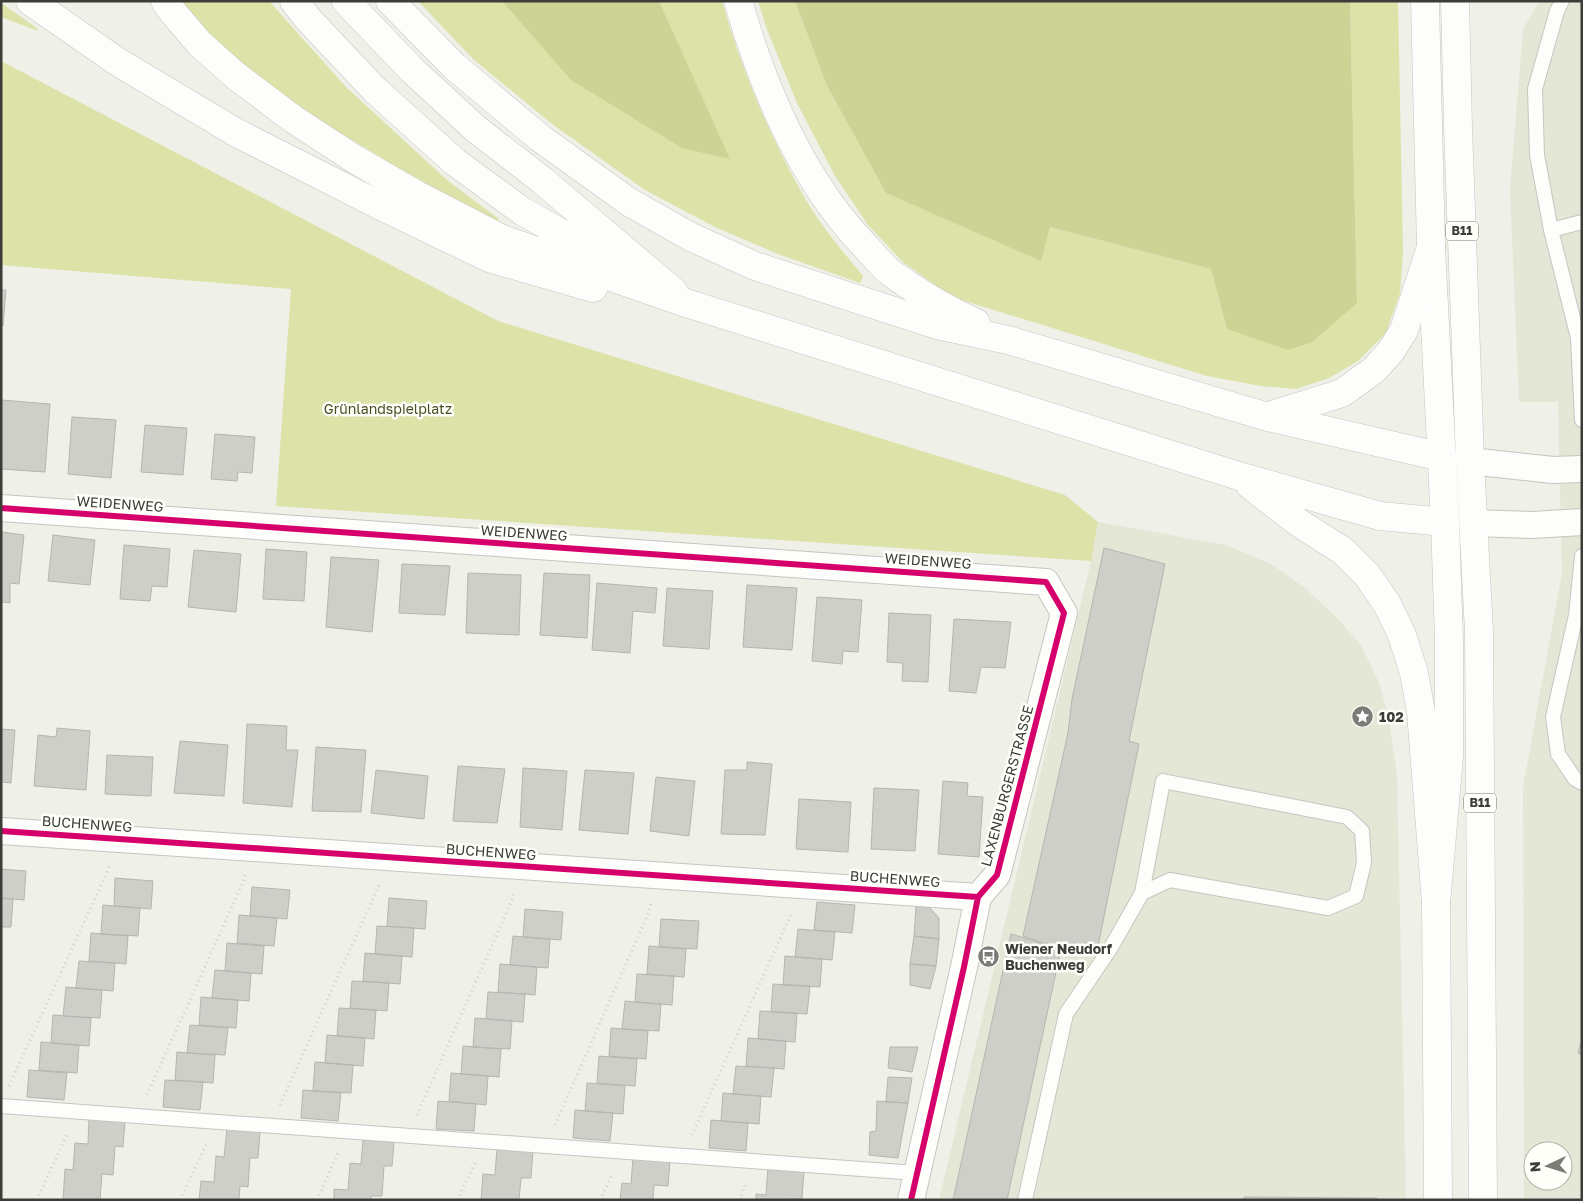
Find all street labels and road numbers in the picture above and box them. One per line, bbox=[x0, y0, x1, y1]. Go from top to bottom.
road number: B11 bbox=[1446, 222, 1478, 240]
street label: WEIDENWEG bbox=[76, 492, 164, 515]
street label: WEIDENWEG bbox=[480, 521, 568, 544]
street label: WEIDENWEG bbox=[884, 549, 972, 572]
street label: LAXENBURGERSTRASSE bbox=[977, 703, 1036, 868]
road number: B11 bbox=[1464, 794, 1496, 812]
street label: BUCHENWEG bbox=[41, 812, 133, 835]
street label: BUCHENWEG bbox=[445, 840, 537, 863]
street label: BUCHENWEG bbox=[849, 867, 941, 890]

